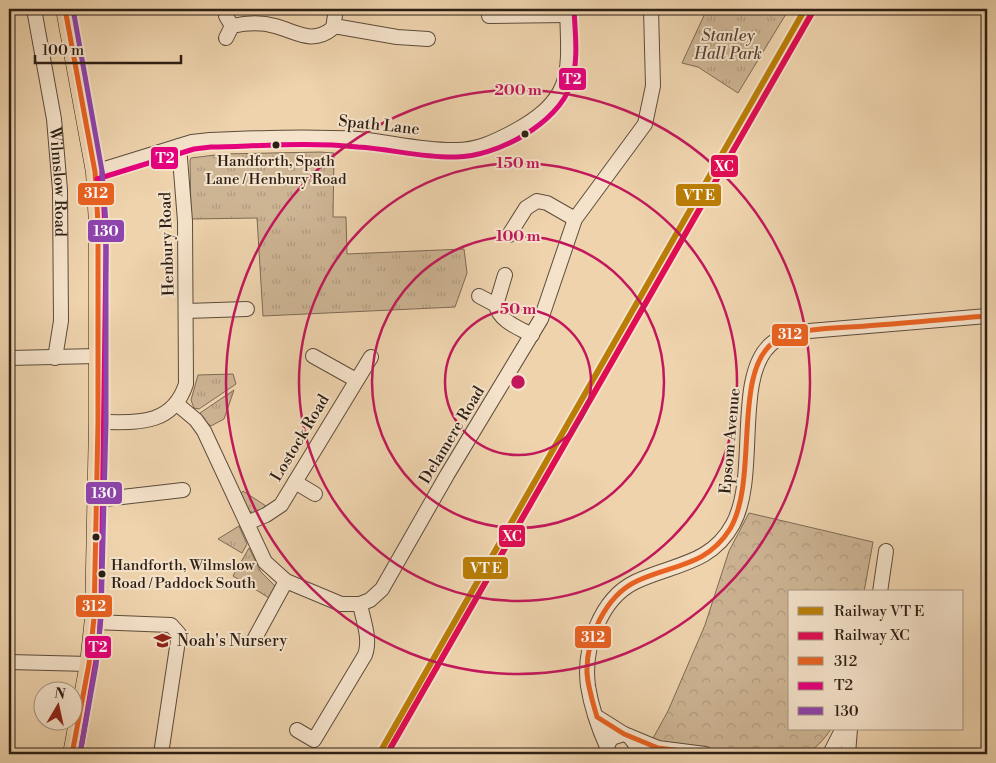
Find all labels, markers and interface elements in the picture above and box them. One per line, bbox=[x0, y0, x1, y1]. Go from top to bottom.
park label: Stanley Hall Park bbox=[693, 26, 762, 64]
scale bar bbox=[35, 32, 181, 64]
text: 100 m bbox=[42, 41, 84, 60]
line badge: T2 bbox=[558, 67, 587, 91]
text: T2 bbox=[563, 71, 582, 89]
text: 200 m bbox=[494, 81, 542, 100]
street label: Spath Lane bbox=[337, 111, 421, 139]
street label: Wilmslow Road bbox=[45, 125, 70, 237]
unlabelled marker bbox=[520, 129, 530, 139]
marker: Handforth, Spath Lane / Henbury Road bbox=[271, 140, 281, 150]
line badge: T2 bbox=[150, 146, 179, 170]
text: T2 bbox=[156, 150, 175, 168]
place label: Handforth, Spath Lane / Henbury Road bbox=[206, 152, 347, 189]
text: 150 m bbox=[496, 154, 540, 173]
line badge: XC bbox=[710, 154, 739, 178]
text: XC bbox=[713, 158, 734, 176]
line badge: 312 bbox=[77, 182, 115, 206]
line badge: VT E bbox=[675, 183, 722, 207]
text: 312 bbox=[84, 185, 108, 203]
text: VT E bbox=[682, 187, 715, 205]
street label: Henbury Road bbox=[155, 192, 179, 296]
line badge: 130 bbox=[87, 219, 125, 243]
text: 130 bbox=[93, 223, 119, 241]
text: 100 m bbox=[496, 227, 541, 246]
text: 50 m bbox=[500, 300, 536, 319]
line badge: 312 bbox=[771, 323, 809, 347]
text: 312 bbox=[778, 326, 802, 344]
centre of rings bbox=[509, 373, 527, 391]
street label: Delamere Road bbox=[415, 382, 489, 488]
street label: Epsom Avenue bbox=[715, 387, 745, 495]
street label: Lostock Road bbox=[266, 391, 334, 485]
line badge: 130 bbox=[85, 481, 123, 505]
text: 130 bbox=[91, 485, 117, 503]
line badge: XC bbox=[498, 524, 526, 548]
text: XC bbox=[501, 528, 522, 546]
unlabelled marker bbox=[91, 532, 101, 542]
place label: Handforth, Wilmslow Road / Paddock South bbox=[111, 556, 256, 593]
line badge: VT E bbox=[462, 556, 509, 580]
text: VT E bbox=[469, 560, 502, 578]
marker: Handforth, Wilmslow Road / Paddock South bbox=[97, 569, 107, 579]
legend bbox=[788, 590, 964, 730]
line badge: 312 bbox=[75, 594, 113, 618]
text: 312 bbox=[82, 598, 106, 616]
text: Railway VT E bbox=[834, 602, 924, 621]
line badge: 312 bbox=[574, 625, 612, 649]
text: Railway XC bbox=[834, 626, 910, 645]
text: 312 bbox=[581, 629, 605, 647]
school or university icon: Noah's Nursery bbox=[153, 631, 173, 651]
place label: Noah's Nursery bbox=[177, 631, 288, 651]
line badge: T2 bbox=[84, 635, 112, 659]
text: T2 bbox=[89, 639, 108, 657]
text: 312 bbox=[834, 652, 857, 671]
text: T2 bbox=[834, 676, 853, 695]
north arrow bbox=[32, 680, 82, 730]
text: N bbox=[53, 684, 67, 704]
text: 130 bbox=[834, 702, 859, 721]

